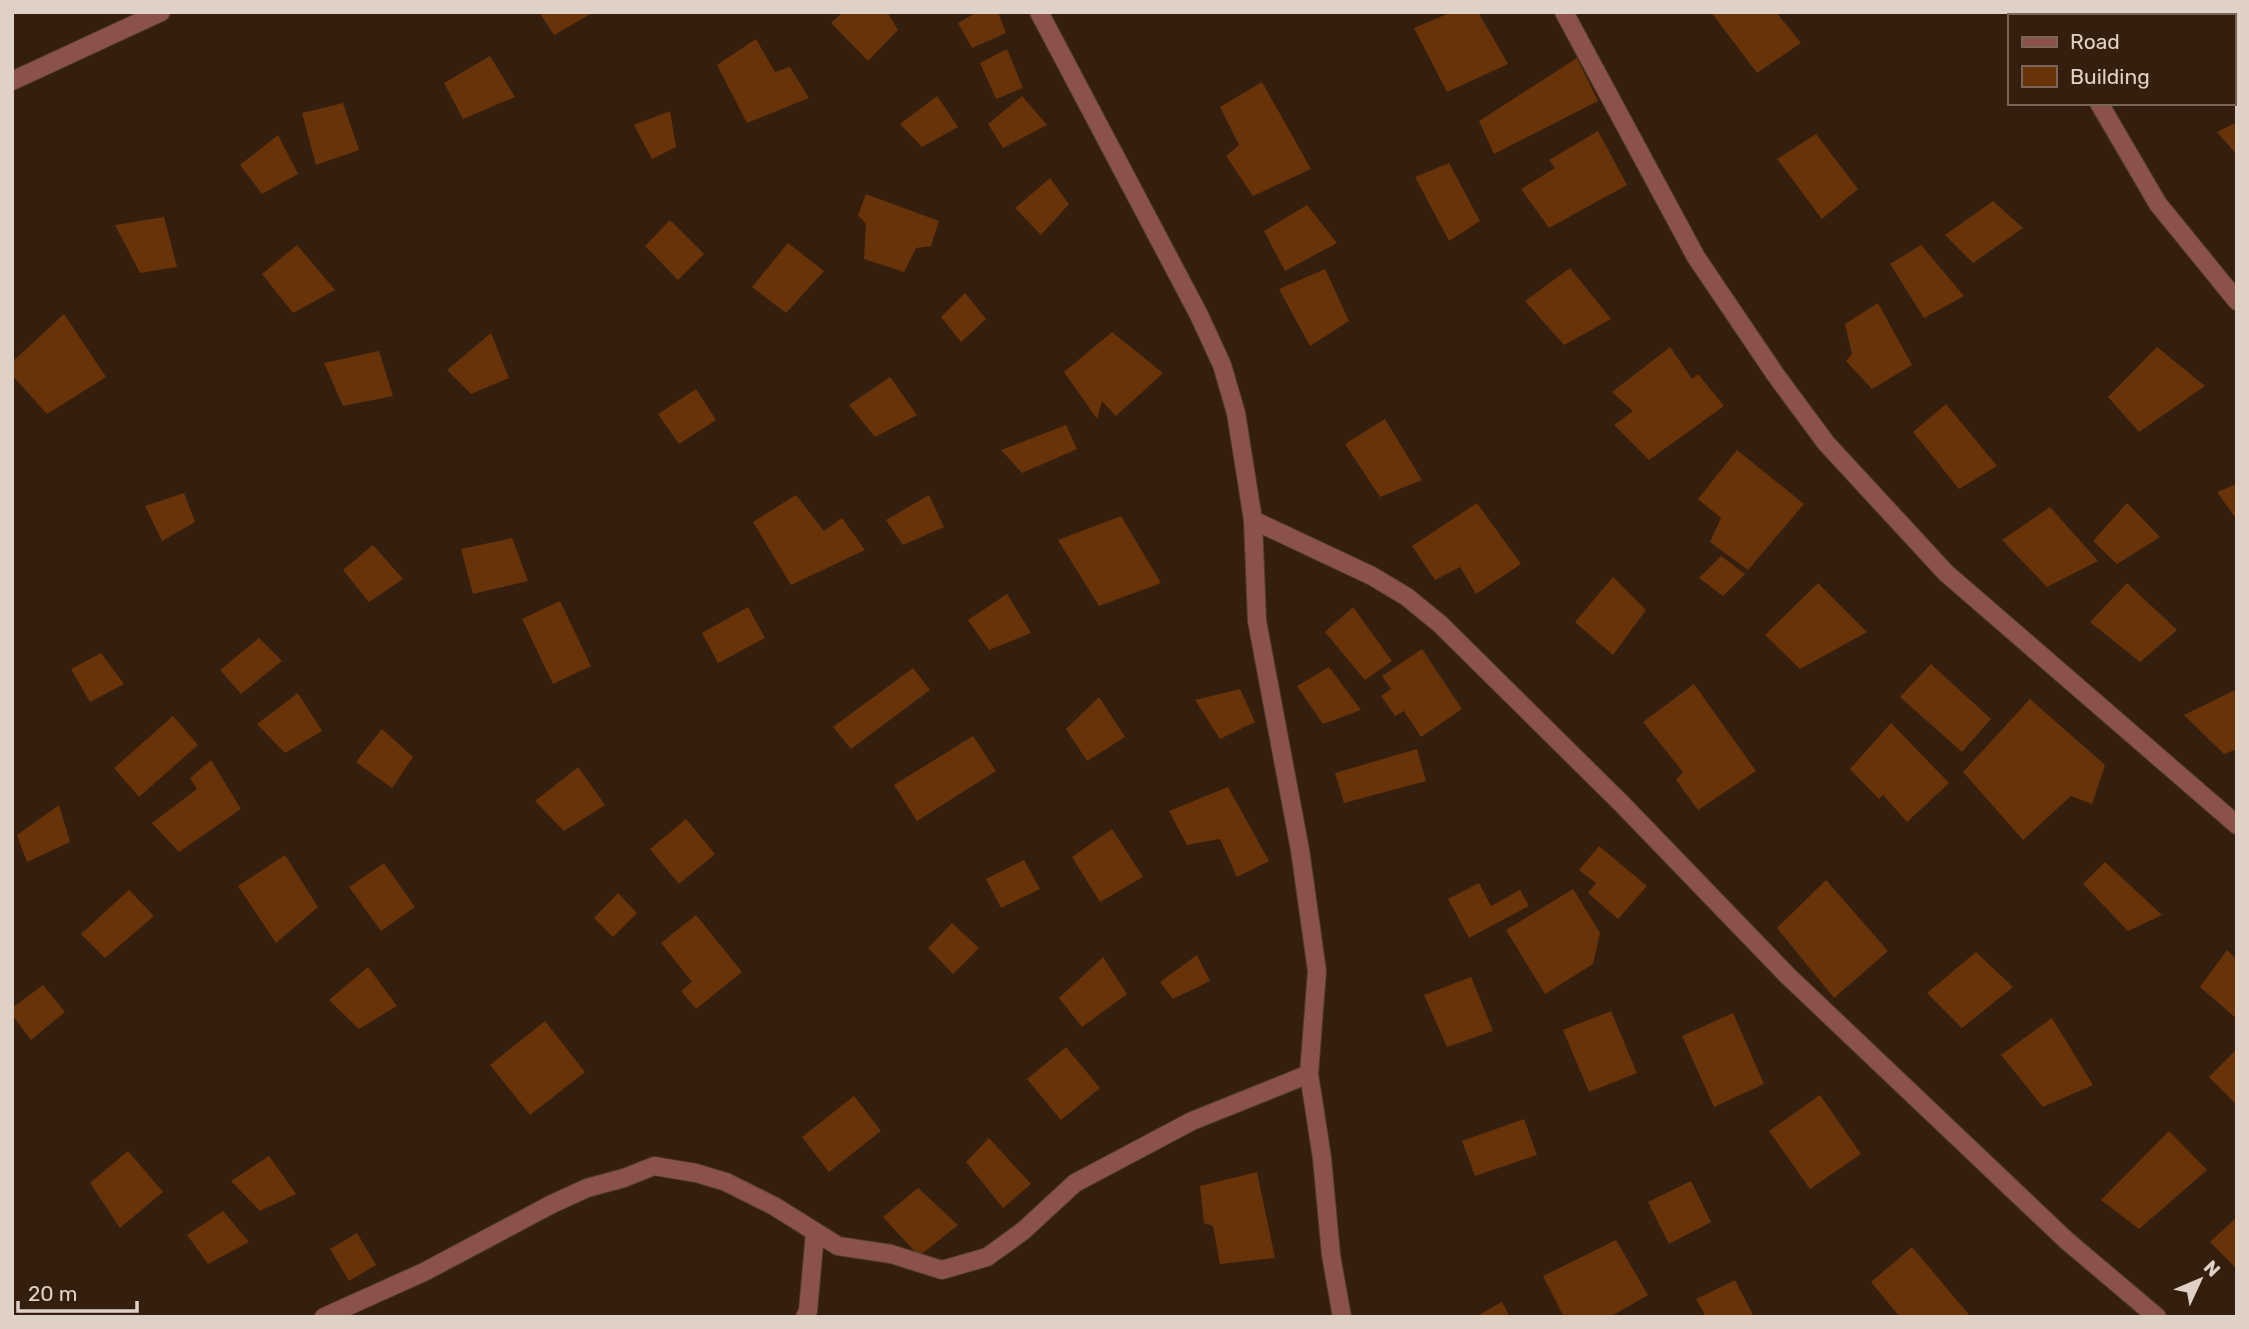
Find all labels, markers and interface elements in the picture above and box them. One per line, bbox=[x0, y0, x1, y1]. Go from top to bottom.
legend bbox=[2008, 14, 2235, 105]
text: Road bbox=[2070, 29, 2120, 54]
text: Building bbox=[2070, 64, 2150, 89]
north arrow bbox=[2165, 1245, 2235, 1315]
text: N bbox=[2199, 1256, 2225, 1281]
scale bar bbox=[18, 1270, 136, 1314]
text: 20 m bbox=[28, 1281, 77, 1306]

